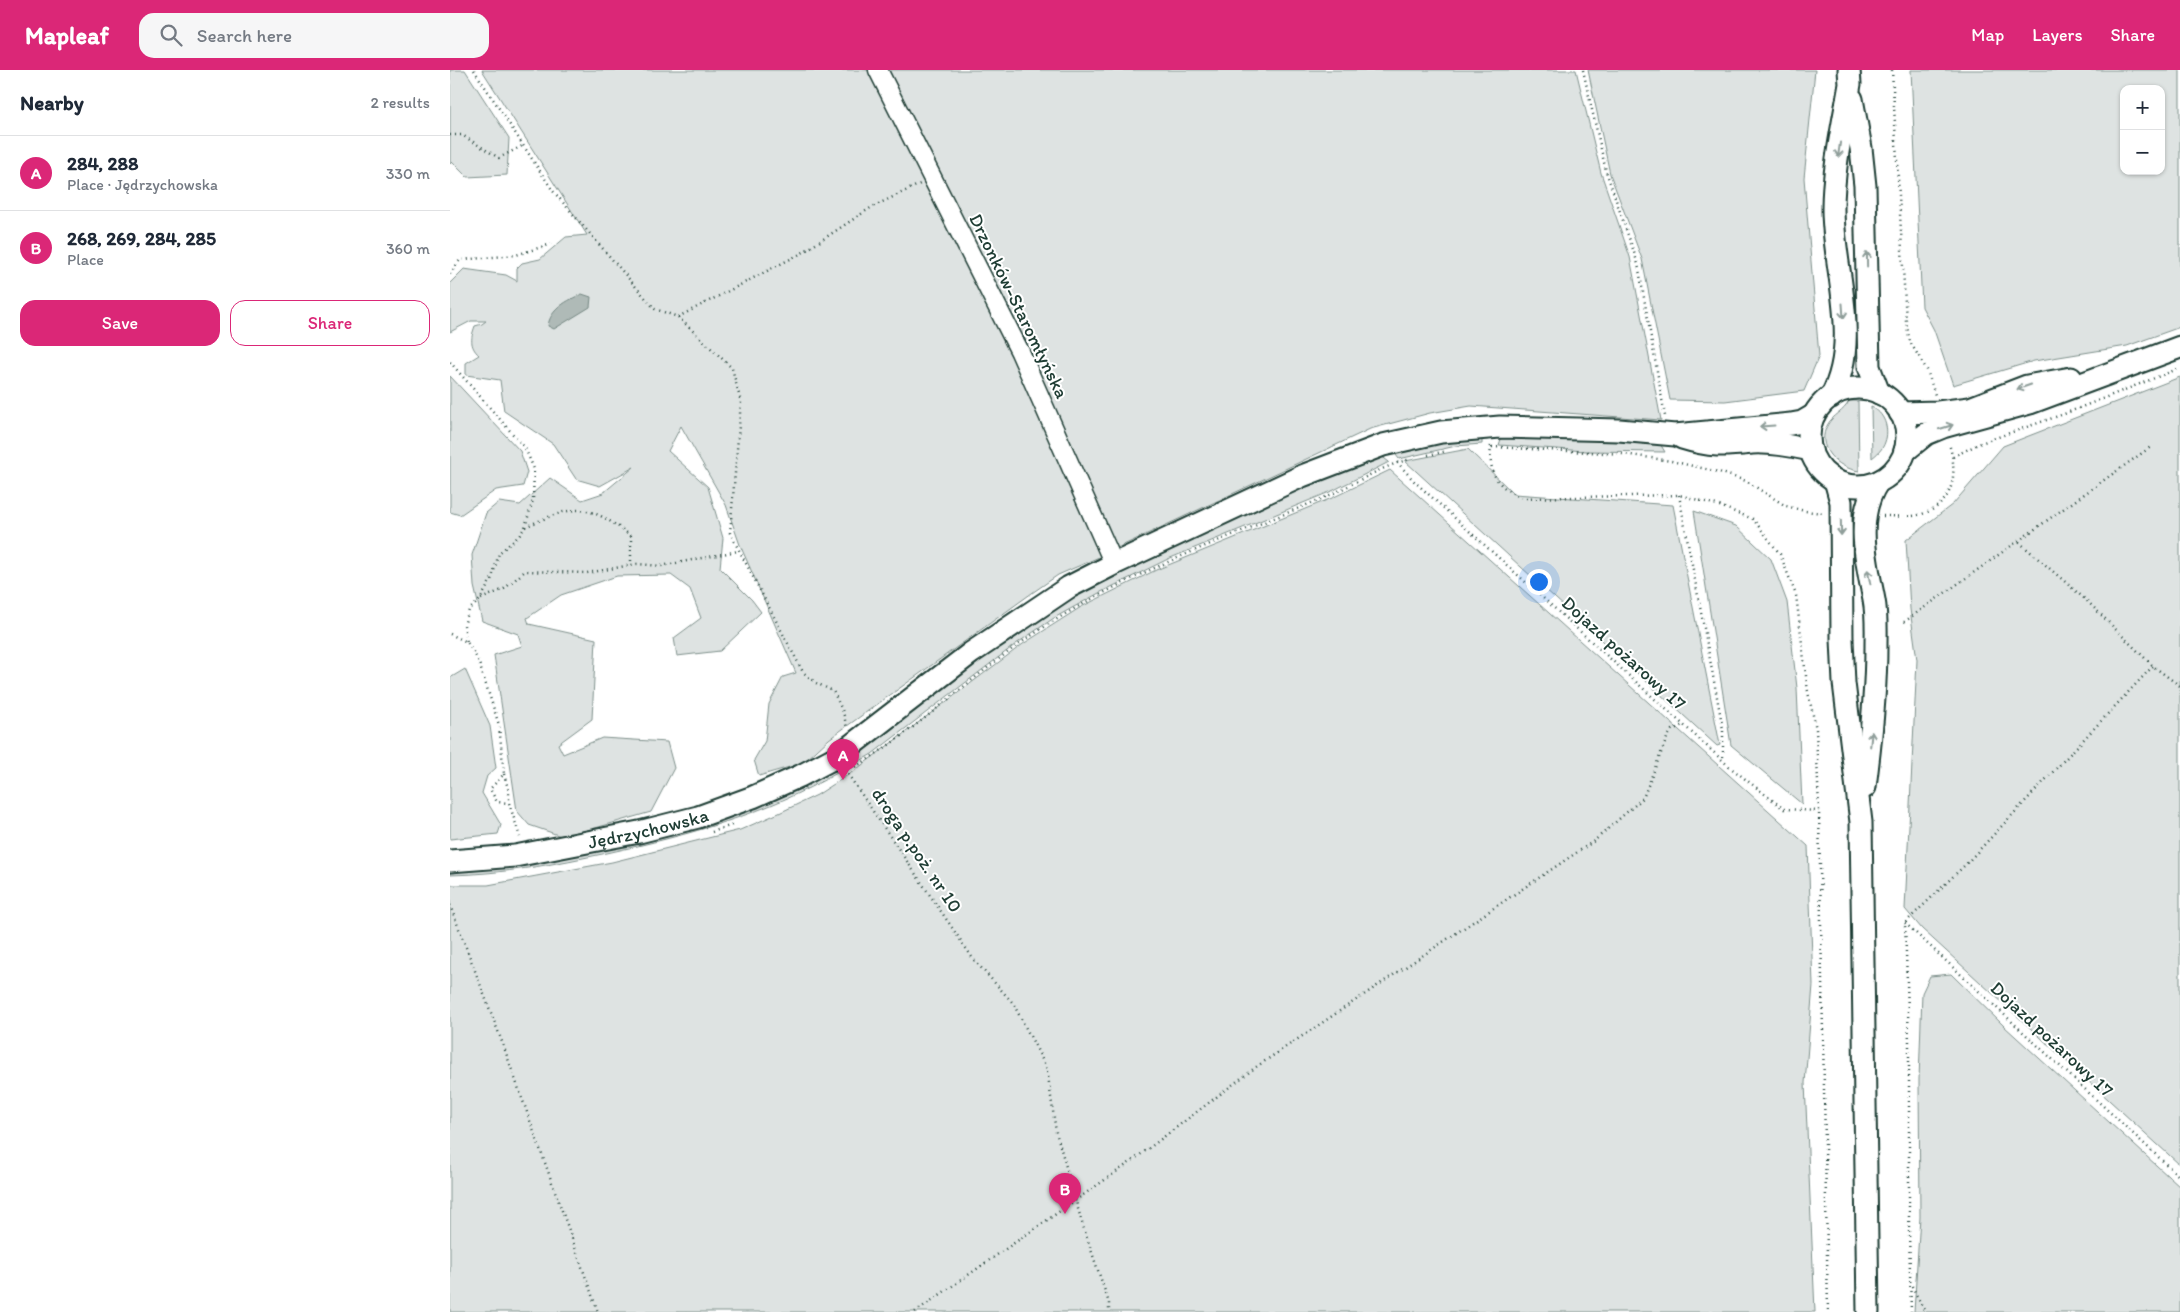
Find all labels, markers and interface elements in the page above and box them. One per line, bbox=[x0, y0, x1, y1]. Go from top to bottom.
search box bbox=[139, 13, 489, 58]
text: Mapleaf bbox=[25, 21, 109, 50]
icon: search bbox=[157, 21, 185, 49]
text: Search here bbox=[197, 24, 292, 47]
text: Map bbox=[1971, 24, 2004, 46]
text: Layers bbox=[2032, 24, 2082, 46]
text: Share bbox=[2110, 24, 2155, 46]
map controls bbox=[2120, 85, 2165, 175]
button: + bbox=[2120, 85, 2165, 130]
text: Nearby bbox=[20, 90, 84, 115]
text: 2 results bbox=[370, 93, 430, 112]
button: − bbox=[2120, 130, 2165, 175]
one-way arrow bbox=[1834, 141, 1844, 157]
text: 284, 288 bbox=[67, 152, 138, 175]
text: A bbox=[31, 164, 41, 183]
text: 330 m bbox=[386, 164, 430, 183]
text: Place · Jędrzychowska bbox=[67, 175, 218, 194]
street label: Drzonków-Staromłyńska bbox=[964, 210, 1074, 402]
text: 268, 269, 284, 285 bbox=[67, 227, 216, 250]
text: B bbox=[31, 239, 41, 258]
text: 360 m bbox=[386, 239, 430, 258]
text: Place bbox=[67, 250, 104, 269]
one-way arrow bbox=[1862, 251, 1872, 268]
button: Save bbox=[20, 300, 220, 346]
button: Share bbox=[230, 300, 430, 346]
one-way arrow bbox=[1839, 303, 1848, 319]
one-way arrow bbox=[2017, 383, 2032, 392]
one-way arrow bbox=[1760, 421, 1776, 430]
one-way arrow bbox=[1938, 422, 1954, 432]
one-way arrow bbox=[1836, 520, 1846, 536]
your location bbox=[1526, 569, 1552, 595]
one-way arrow bbox=[1863, 569, 1873, 585]
street label: Dojazd pożarowy 17 bbox=[1557, 591, 1691, 715]
one-way arrow bbox=[1866, 731, 1876, 747]
pin: A bbox=[827, 739, 859, 780]
street label: droga p.poż. nr 10 bbox=[867, 783, 967, 917]
street label: Jędrzychowska bbox=[586, 803, 711, 853]
street label: Dojazd pożarowy 17 bbox=[1986, 976, 2118, 1102]
pin: B bbox=[1049, 1173, 1081, 1214]

